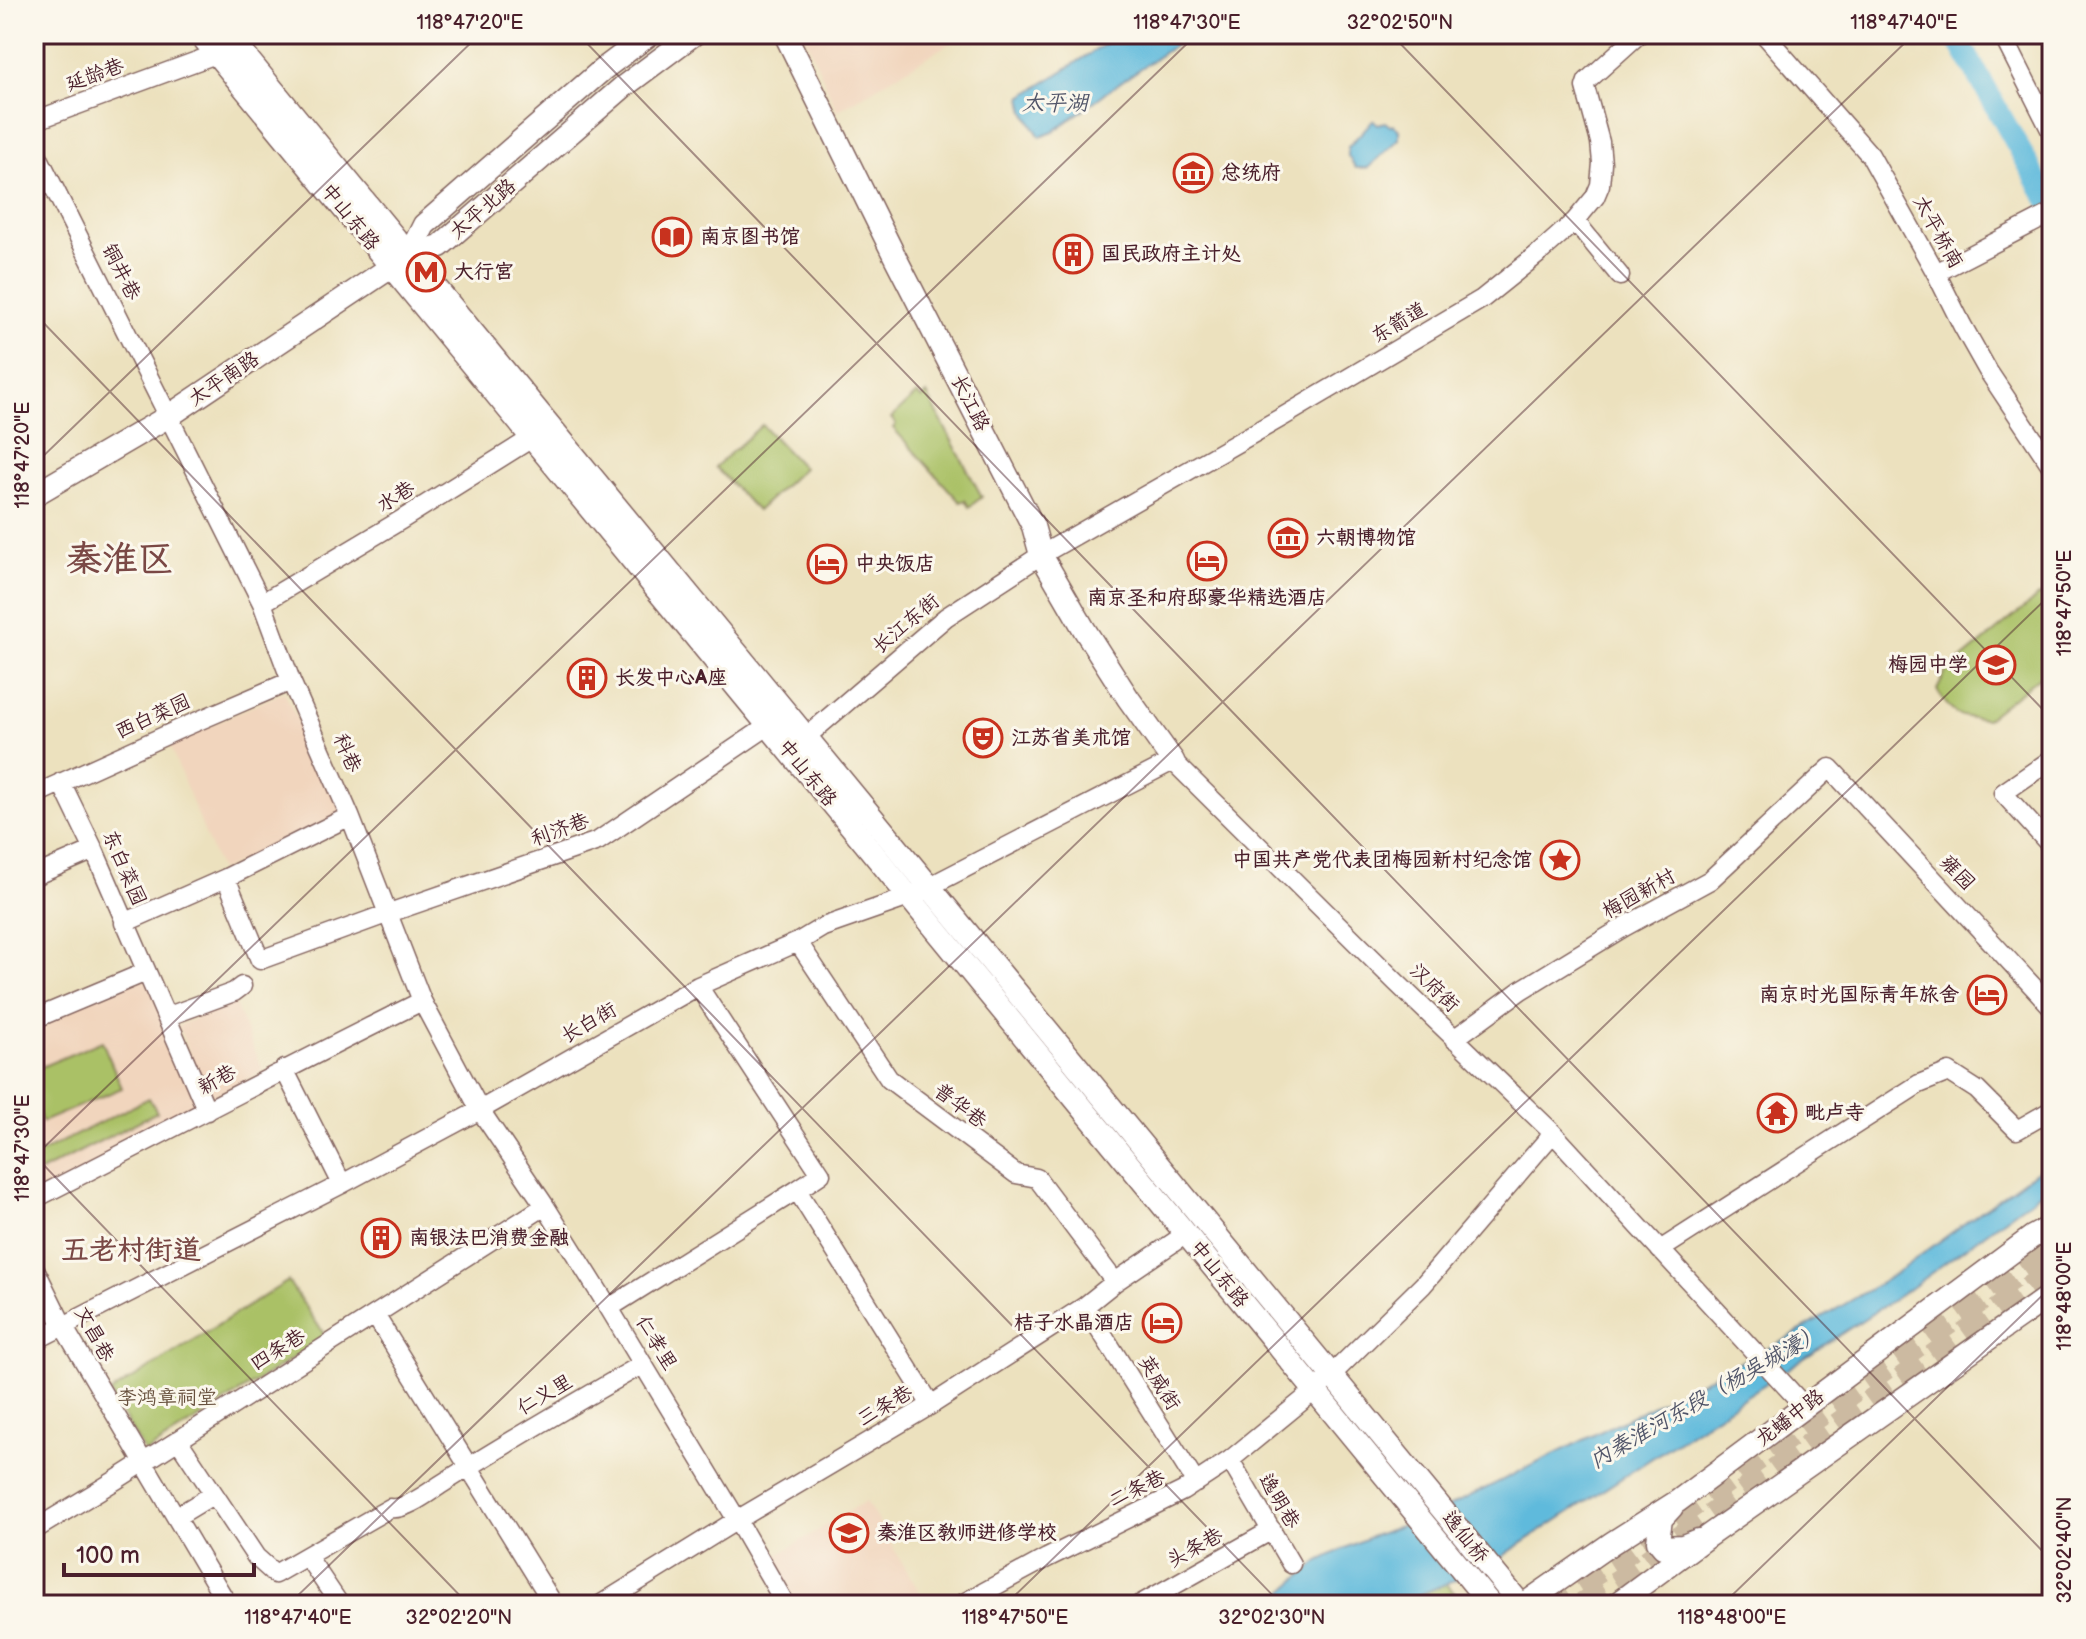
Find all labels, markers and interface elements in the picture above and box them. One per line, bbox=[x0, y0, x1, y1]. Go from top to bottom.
text: 118°47'20"E bbox=[416, 11, 524, 35]
text: 118°47'30"E bbox=[1133, 11, 1241, 35]
text: 32°02'50"N bbox=[1347, 11, 1453, 35]
text: 118°47'40"E bbox=[1850, 11, 1958, 35]
street label: 延龄巷 bbox=[63, 53, 128, 97]
water label: 太平湖 bbox=[1022, 90, 1090, 117]
museum icon: 总统府 bbox=[1172, 152, 1214, 194]
place label: 总统府 bbox=[1221, 161, 1281, 185]
street label: 太平北路 bbox=[445, 173, 522, 244]
street label: 中山东路 bbox=[316, 178, 385, 256]
street label: 太平桥南 bbox=[1908, 191, 1968, 273]
library icon: 南京图书馆 bbox=[651, 216, 693, 258]
place label: 南京图书馆 bbox=[700, 225, 800, 249]
building icon: 国民政府主计处 bbox=[1052, 233, 1094, 275]
street label: 铜井巷 bbox=[97, 240, 146, 305]
place label: 国民政府主计处 bbox=[1101, 242, 1241, 266]
metro station icon: 大行宫 bbox=[405, 251, 447, 293]
place label: 大行宫 bbox=[454, 260, 514, 284]
street label: 东箭道 bbox=[1367, 297, 1431, 349]
street label: 太平南路 bbox=[184, 346, 265, 411]
street label: 长江路 bbox=[946, 371, 995, 436]
text: 118°47'20"E bbox=[11, 401, 35, 509]
street label: 水巷 bbox=[373, 476, 420, 518]
museum icon: 六朝博物馆 bbox=[1267, 517, 1309, 559]
place label: 六朝博物馆 bbox=[1316, 526, 1416, 550]
district label: 秦淮区 bbox=[66, 539, 174, 582]
hotel icon: 南京圣和府邸豪华精选酒店 bbox=[1186, 540, 1228, 582]
hotel icon: 中央饭店 bbox=[806, 543, 848, 585]
text: 118°47'50"E bbox=[2053, 550, 2077, 656]
place label: 中央饭店 bbox=[855, 552, 935, 576]
place label: 南京圣和府邸豪华精选酒店 bbox=[1087, 586, 1327, 610]
street label: 长江东街 bbox=[868, 589, 944, 659]
school or university icon: 梅园中学 bbox=[1975, 644, 2017, 686]
place label: 梅园中学 bbox=[1888, 653, 1968, 677]
building icon: 长发中心A座 bbox=[566, 657, 608, 699]
place label: 长发中心A座 bbox=[615, 666, 727, 690]
street label: 西白菜园 bbox=[112, 690, 194, 744]
theatre icon: 江苏省美术馆 bbox=[962, 717, 1004, 759]
place label: 江苏省美术馆 bbox=[1011, 726, 1131, 750]
street label: 科巷 bbox=[328, 730, 367, 777]
street label: 中山东路 bbox=[773, 734, 842, 812]
street label: 利济巷 bbox=[528, 808, 593, 852]
street label: 东白菜园 bbox=[97, 826, 151, 910]
place icon: 中国共产党代表团梅园新村纪念馆 bbox=[1539, 839, 1581, 881]
place label: 中国共产党代表团梅园新村纪念馆 bbox=[1232, 848, 1532, 872]
street label: 雍园 bbox=[1935, 850, 1979, 896]
street label: 梅园新村 bbox=[1598, 864, 1680, 924]
street label: 汉府街 bbox=[1404, 959, 1464, 1017]
hotel icon: 南京时光国际青年旅舍 bbox=[1966, 974, 2008, 1016]
place label: 南京时光国际青年旅舍 bbox=[1759, 983, 1959, 1007]
street label: 长白街 bbox=[557, 998, 621, 1048]
street label: 新巷 bbox=[194, 1059, 241, 1100]
street label: 普华巷 bbox=[929, 1078, 992, 1134]
temple icon: 毗卢寺 bbox=[1756, 1092, 1798, 1134]
text: 118°47'30"E bbox=[11, 1094, 35, 1202]
place label: 毗卢寺 bbox=[1805, 1101, 1865, 1125]
building icon: 南银法巴消费金融 bbox=[360, 1217, 402, 1259]
place label: 南银法巴消费金融 bbox=[409, 1226, 569, 1250]
district label: 五老村街道 bbox=[61, 1234, 201, 1267]
street label: 中山东路 bbox=[1185, 1235, 1254, 1313]
text: 118°48'00"E bbox=[2053, 1242, 2077, 1350]
street label: 文昌巷 bbox=[69, 1302, 120, 1367]
hotel icon: 桔子水晶酒店 bbox=[1141, 1302, 1183, 1344]
street label: 仁孝里 bbox=[630, 1311, 682, 1375]
place label: 桔子水晶酒店 bbox=[1014, 1311, 1134, 1335]
water label: 内秦淮河东段（杨吴城濠） bbox=[1585, 1319, 1827, 1475]
street label: 四条巷 bbox=[246, 1323, 311, 1376]
street label: 英威街 bbox=[1133, 1351, 1185, 1415]
street label: 仁义里 bbox=[513, 1370, 577, 1420]
street label: 三条巷 bbox=[853, 1380, 918, 1432]
street label: 龙蟠中路 bbox=[1751, 1384, 1830, 1452]
park label: 李鸿章祠堂 bbox=[117, 1386, 217, 1410]
street label: 二条巷 bbox=[1105, 1465, 1170, 1513]
street label: 逸明巷 bbox=[1253, 1469, 1305, 1534]
text: 32°02'40"N bbox=[2053, 1496, 2077, 1604]
street label: 逸仙桥 bbox=[1437, 1506, 1493, 1568]
school or university icon: 秦淮区教师进修学校 bbox=[828, 1512, 870, 1554]
place label: 秦淮区教师进修学校 bbox=[877, 1521, 1057, 1545]
street label: 头条巷 bbox=[1163, 1522, 1228, 1573]
scale bar bbox=[64, 1527, 254, 1577]
text: 100 m bbox=[76, 1541, 140, 1570]
text: 118°47'40"E bbox=[244, 1606, 352, 1630]
text: 32°02'20"N bbox=[406, 1606, 512, 1630]
text: 118°47'50"E bbox=[962, 1606, 1068, 1630]
text: 32°02'30"N bbox=[1218, 1606, 1326, 1630]
text: 118°48'00"E bbox=[1678, 1606, 1786, 1630]

